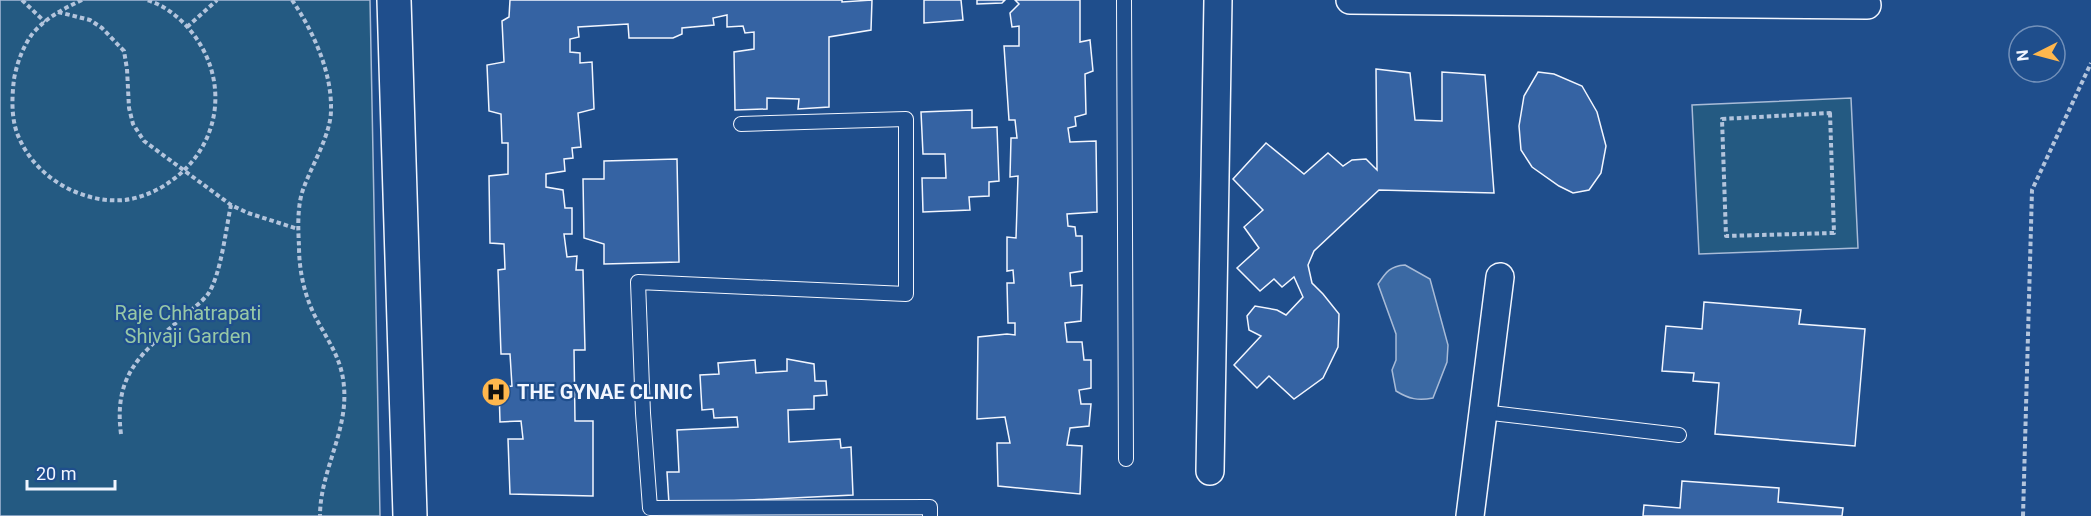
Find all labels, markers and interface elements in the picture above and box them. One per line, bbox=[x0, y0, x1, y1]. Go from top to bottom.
north arrow bbox=[2007, 24, 2067, 84]
text: N bbox=[2013, 49, 2033, 62]
park label: Raje Chhatrapati Shivaji Garden bbox=[115, 301, 261, 348]
hospital icon: THE GYNAE CLINIC bbox=[480, 376, 512, 408]
place label: THE GYNAE CLINIC bbox=[517, 380, 693, 404]
scale bar bbox=[27, 453, 116, 491]
text: 20 m bbox=[36, 463, 76, 484]

